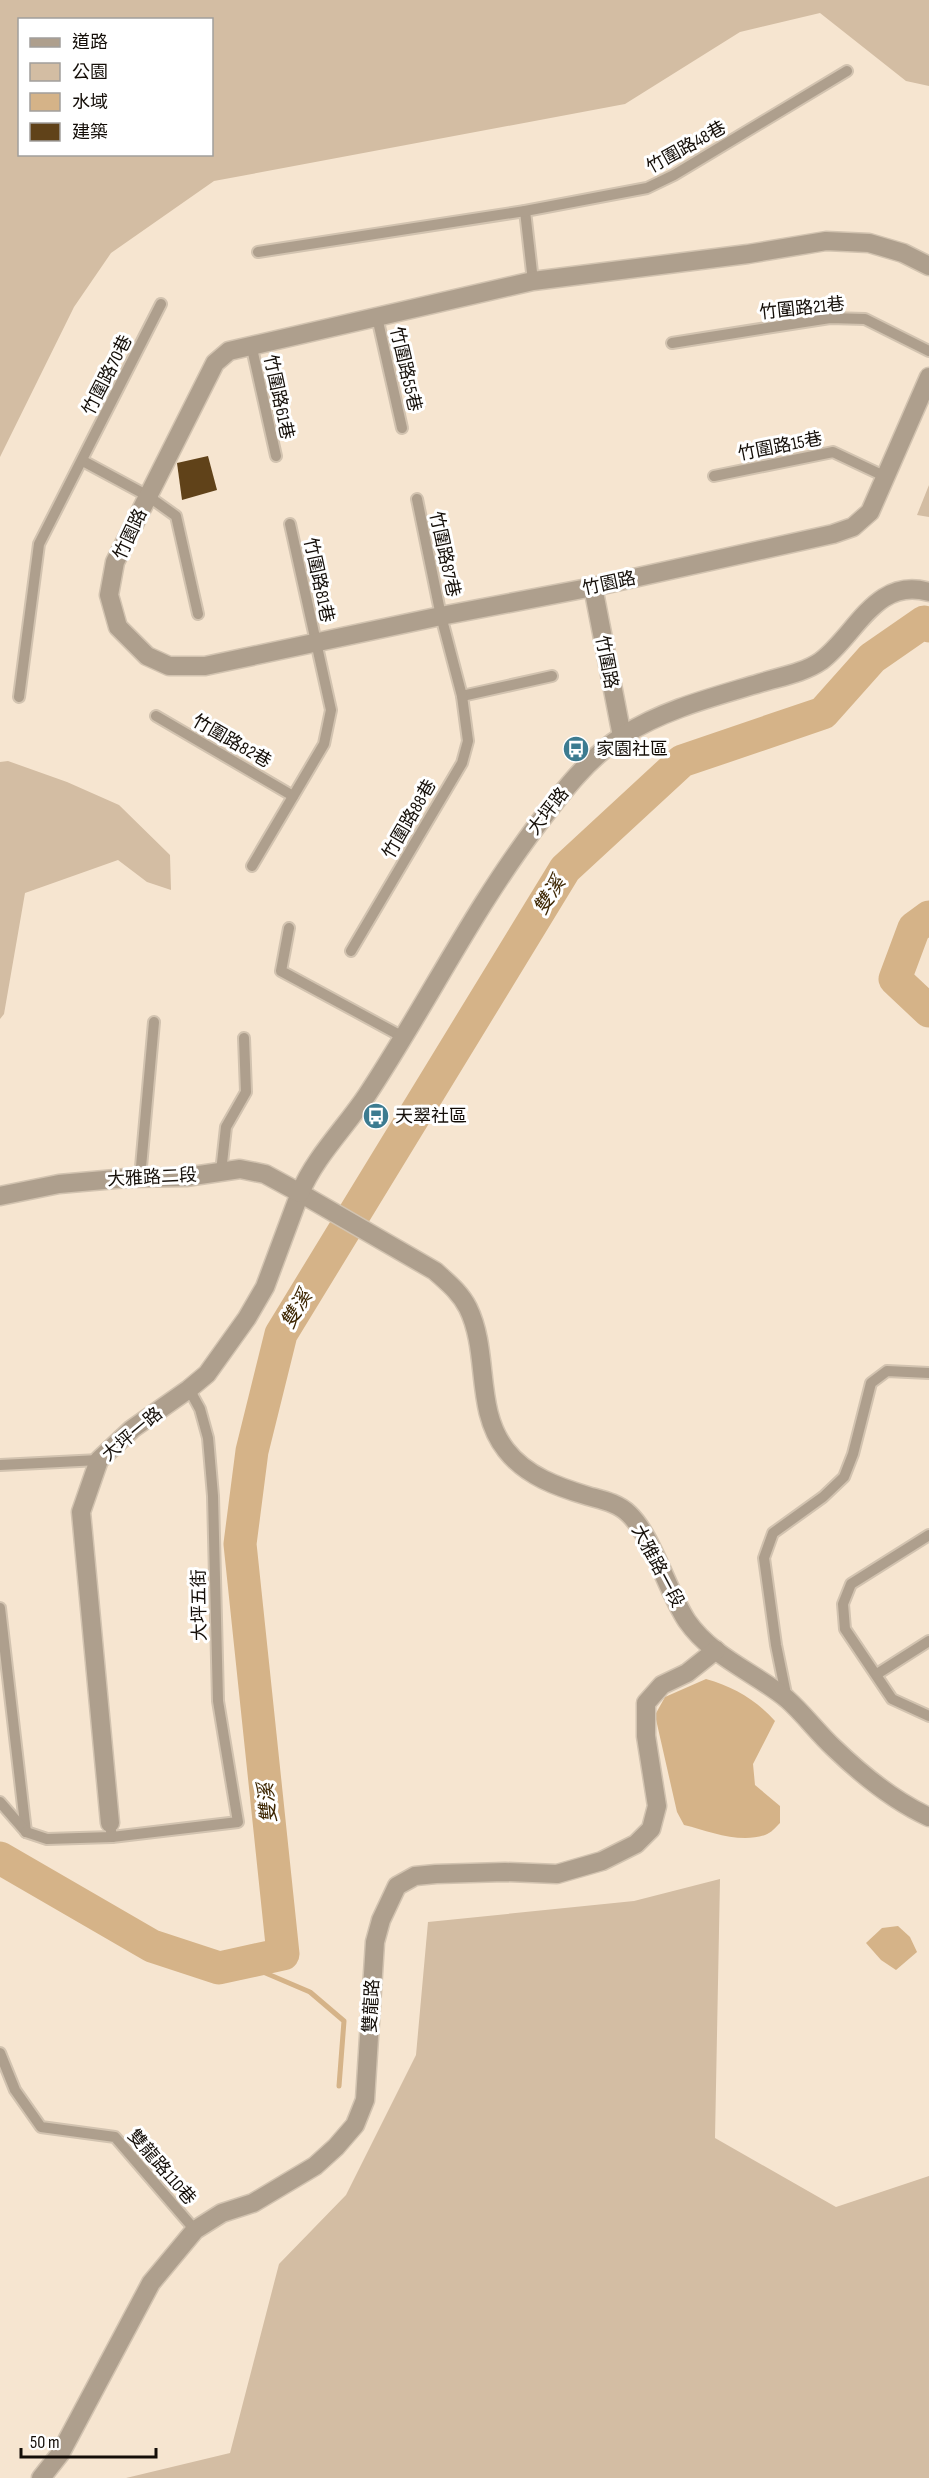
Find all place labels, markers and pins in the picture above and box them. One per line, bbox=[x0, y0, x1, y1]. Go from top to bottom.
bus stop icon: 家園社區 bbox=[561, 734, 591, 764]
place label: 家園社區 bbox=[596, 739, 668, 760]
bus stop icon: 天翠社區 bbox=[361, 1101, 391, 1131]
place label: 天翠社區 bbox=[395, 1106, 467, 1127]

